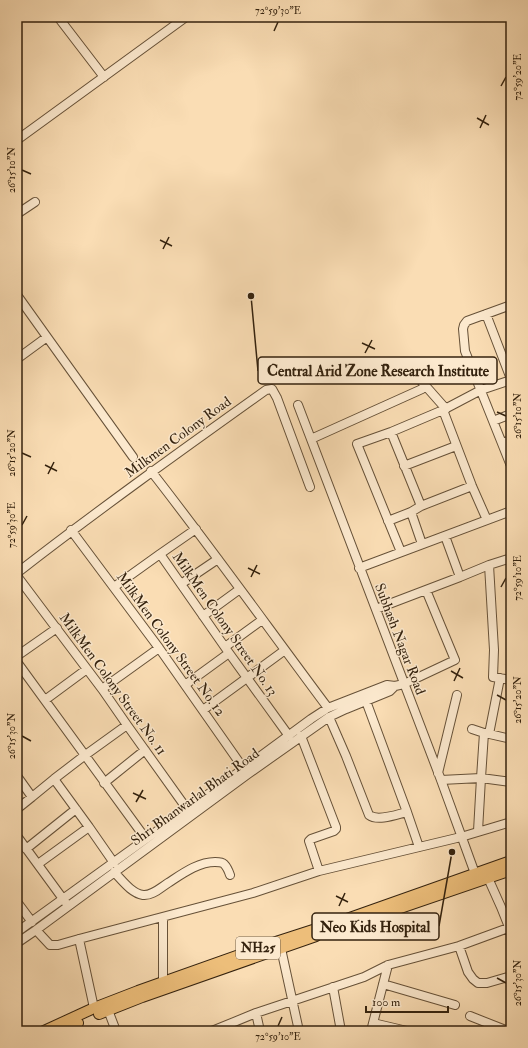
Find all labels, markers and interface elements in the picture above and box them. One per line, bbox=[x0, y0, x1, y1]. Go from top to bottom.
text: 72°59'30"E bbox=[255, 5, 301, 17]
text: 72°59'20"E bbox=[512, 53, 524, 101]
text: 26°15'10"N bbox=[6, 147, 18, 193]
callout: Central Arid Zone Research Institute bbox=[258, 357, 497, 384]
text: Central Arid Zone Research Institute bbox=[267, 362, 490, 381]
street label: Milkmen Colony Road bbox=[122, 393, 235, 482]
text: 26°15'10"N bbox=[512, 393, 524, 439]
text: 26°15'20"N bbox=[6, 429, 18, 477]
text: 72°59'30"E bbox=[6, 502, 18, 548]
street label: MilkMen Colony Street No. 13 bbox=[168, 549, 281, 700]
text: 72°59'10"E bbox=[512, 555, 524, 601]
street label: MilkMen Colony Street No. 12 bbox=[112, 569, 229, 720]
street label: Subhash Nagar Road bbox=[371, 581, 429, 697]
street label: MilkMen Colony Street No. 11 bbox=[55, 610, 170, 759]
text: 26°15'20"N bbox=[512, 676, 524, 724]
text: 26°15'30"N bbox=[6, 713, 18, 759]
street label: Shri Bhanwarlal Bhati Road bbox=[128, 745, 263, 849]
callout: Neo Kids Hospital bbox=[312, 913, 439, 940]
text: Neo Kids Hospital bbox=[319, 918, 430, 938]
road number: NH25 bbox=[236, 937, 280, 959]
text: 26°15'30"N bbox=[512, 960, 524, 1006]
scale bar bbox=[366, 988, 448, 1014]
text: 100 m bbox=[372, 995, 401, 1010]
text: 72°59'10"E bbox=[255, 1031, 301, 1043]

